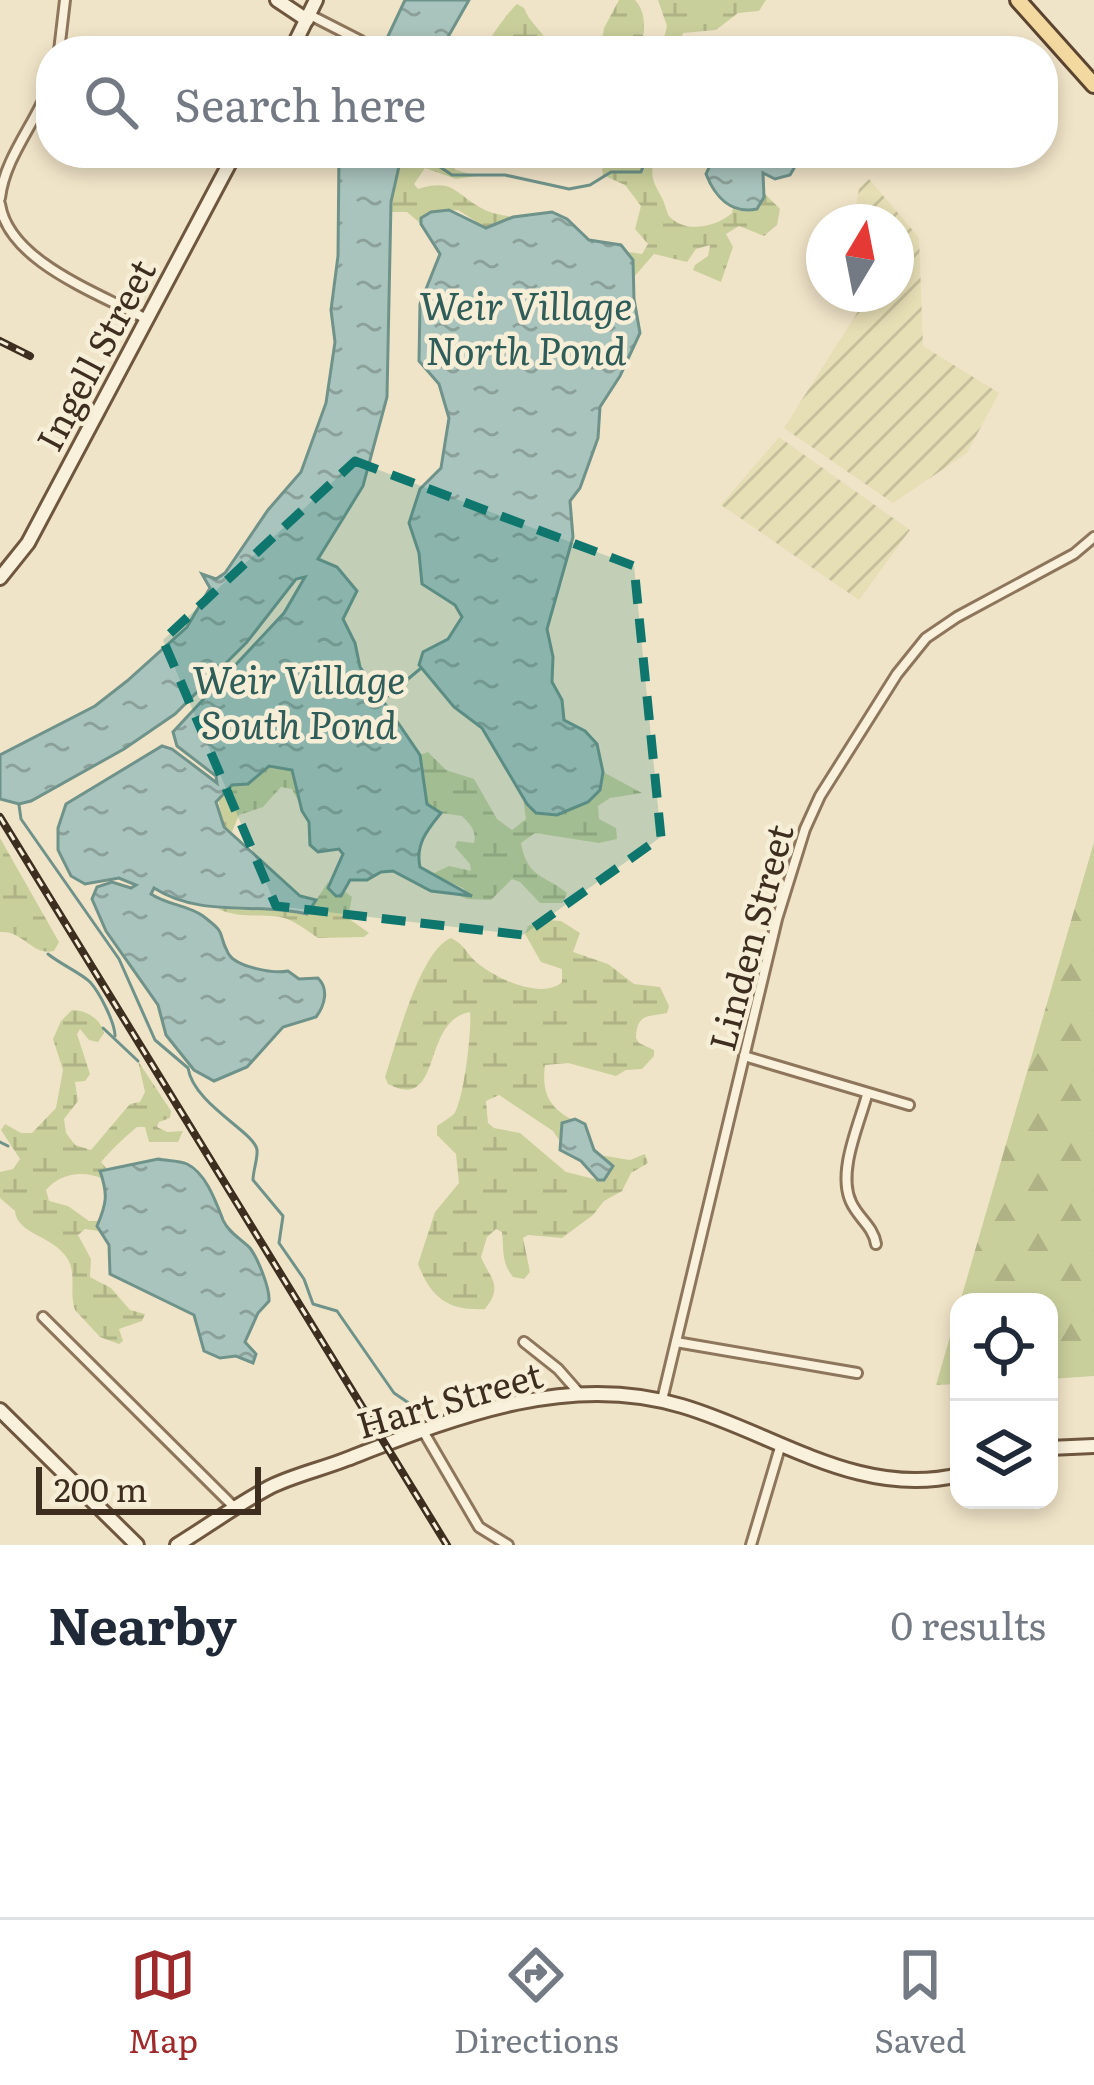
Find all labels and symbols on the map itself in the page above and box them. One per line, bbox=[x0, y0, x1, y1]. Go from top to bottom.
north arrow bbox=[806, 204, 914, 312]
street label: Ingell Street bbox=[21, 248, 167, 459]
water label: Weir Village North Pond bbox=[419, 274, 633, 377]
water label: Weir Village South Pond bbox=[192, 648, 406, 751]
street label: Linden Street bbox=[693, 817, 805, 1056]
street label: Hart Street bbox=[350, 1346, 549, 1450]
scale bar bbox=[36, 1461, 261, 1514]

